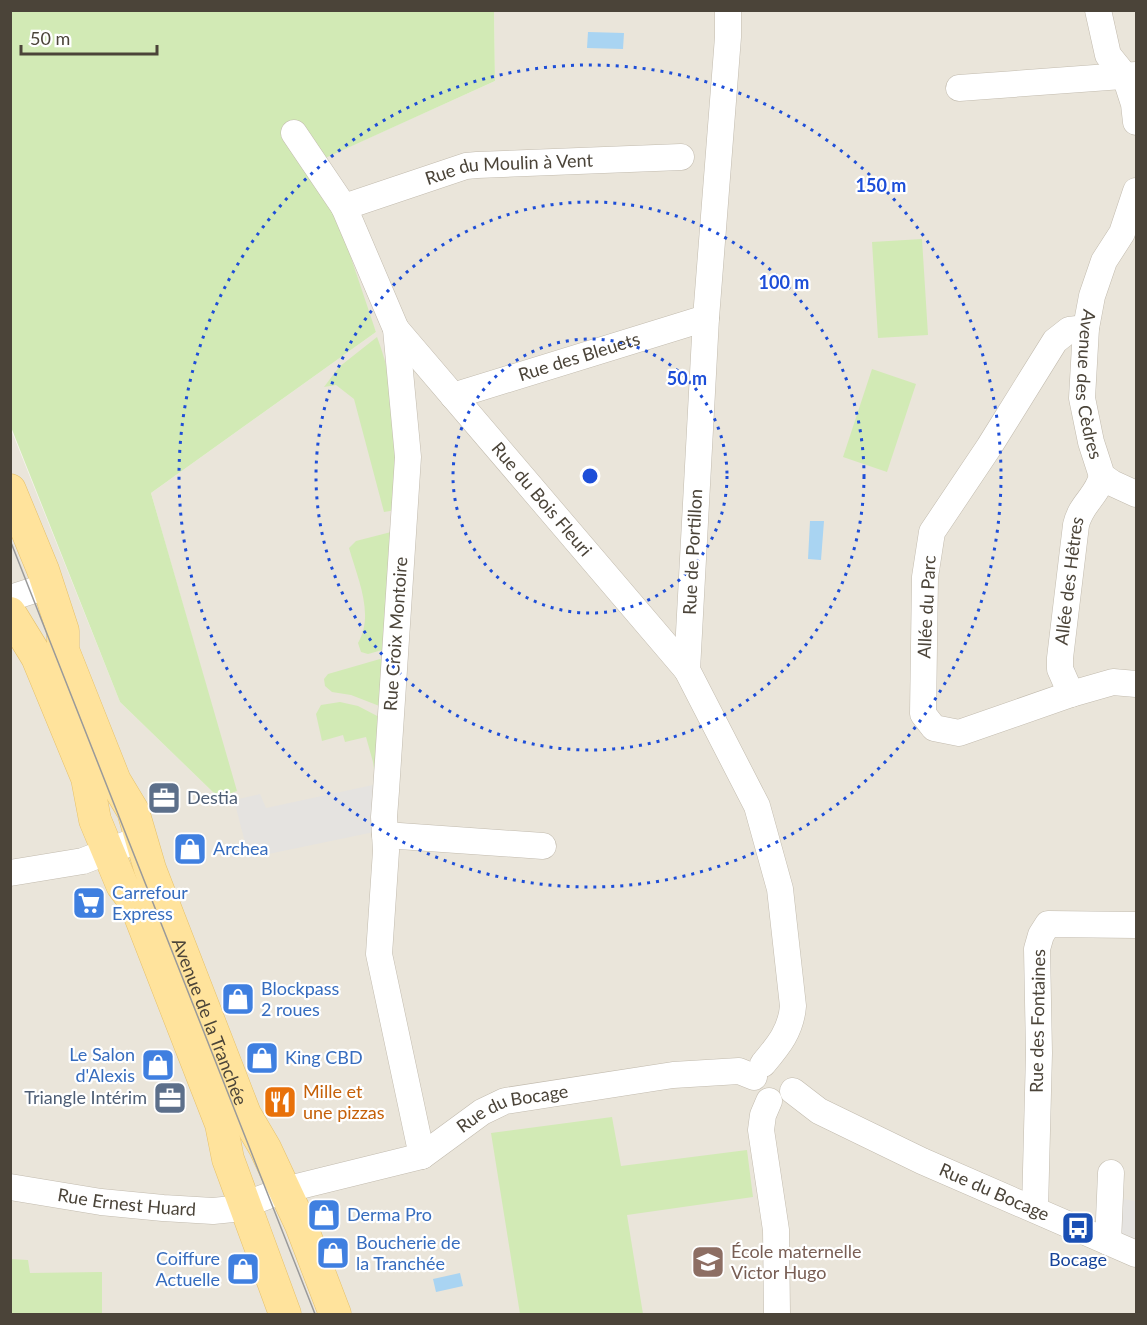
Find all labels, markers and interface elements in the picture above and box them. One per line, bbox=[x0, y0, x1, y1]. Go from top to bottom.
scale bar bbox=[21, 18, 158, 56]
text: 50 m bbox=[30, 27, 70, 49]
street label: Rue du Moulin à Vent bbox=[422, 148, 594, 189]
text: 150 m bbox=[856, 174, 906, 196]
text: 100 m bbox=[759, 271, 809, 293]
street label: Avenue des Cèdres bbox=[1072, 308, 1108, 462]
street label: Rue des Bleuets bbox=[515, 327, 643, 385]
text: 50 m bbox=[667, 367, 707, 389]
street label: Rue du Bois Fleuri bbox=[487, 437, 597, 560]
centre of rings bbox=[580, 466, 600, 486]
street label: Rue de Portillon bbox=[678, 488, 706, 616]
street label: Allée des Hêtres bbox=[1050, 513, 1088, 646]
street label: Allée du Parc bbox=[912, 554, 940, 659]
street label: Rue Croix Montoire bbox=[379, 556, 411, 712]
office icon: Destia bbox=[146, 780, 182, 816]
place label: Destia bbox=[187, 786, 238, 808]
shop icon: Archea bbox=[172, 831, 208, 867]
place label: Archea bbox=[213, 837, 268, 859]
place label: Carrefour Express bbox=[112, 881, 188, 924]
supermarket icon: Carrefour Express bbox=[71, 885, 107, 921]
street label: Avenue de la Tranchée bbox=[168, 935, 253, 1108]
street label: Rue des Fontaines bbox=[1025, 949, 1049, 1093]
place label: Blockpass 2 roues bbox=[261, 977, 339, 1020]
shop icon: Blockpass 2 roues bbox=[220, 981, 256, 1017]
shop icon: King CBD bbox=[244, 1040, 280, 1076]
place label: Le Salon d'Alexis bbox=[69, 1043, 135, 1086]
place label: King CBD bbox=[285, 1046, 363, 1068]
shop icon: Le Salon d'Alexis bbox=[140, 1047, 176, 1083]
street label: Rue du Bocage bbox=[452, 1079, 570, 1137]
office icon: Triangle Intérim bbox=[152, 1080, 188, 1116]
place label: Mille et une pizzas bbox=[303, 1080, 385, 1123]
restaurant icon: Mille et une pizzas bbox=[262, 1084, 298, 1120]
place label: Triangle Intérim bbox=[24, 1086, 147, 1108]
street label: Rue du Bocage bbox=[936, 1158, 1053, 1225]
street label: Rue Ernest Huard bbox=[56, 1183, 197, 1220]
shop icon: Derma Pro bbox=[306, 1197, 342, 1233]
place label: Derma Pro bbox=[347, 1203, 432, 1225]
bus stop icon: Bocage bbox=[1060, 1210, 1096, 1246]
place label: Boucherie de la Tranchée bbox=[356, 1231, 460, 1274]
shop icon: Boucherie de la Tranchée bbox=[315, 1235, 351, 1271]
place label: École maternelle Victor Hugo bbox=[731, 1240, 862, 1283]
school or university icon: École maternelle Victor Hugo bbox=[690, 1244, 726, 1280]
place label: Coiffure Actuelle bbox=[155, 1247, 220, 1290]
place label: Bocage bbox=[1049, 1248, 1107, 1270]
shop icon: Coiffure Actuelle bbox=[225, 1251, 261, 1287]

